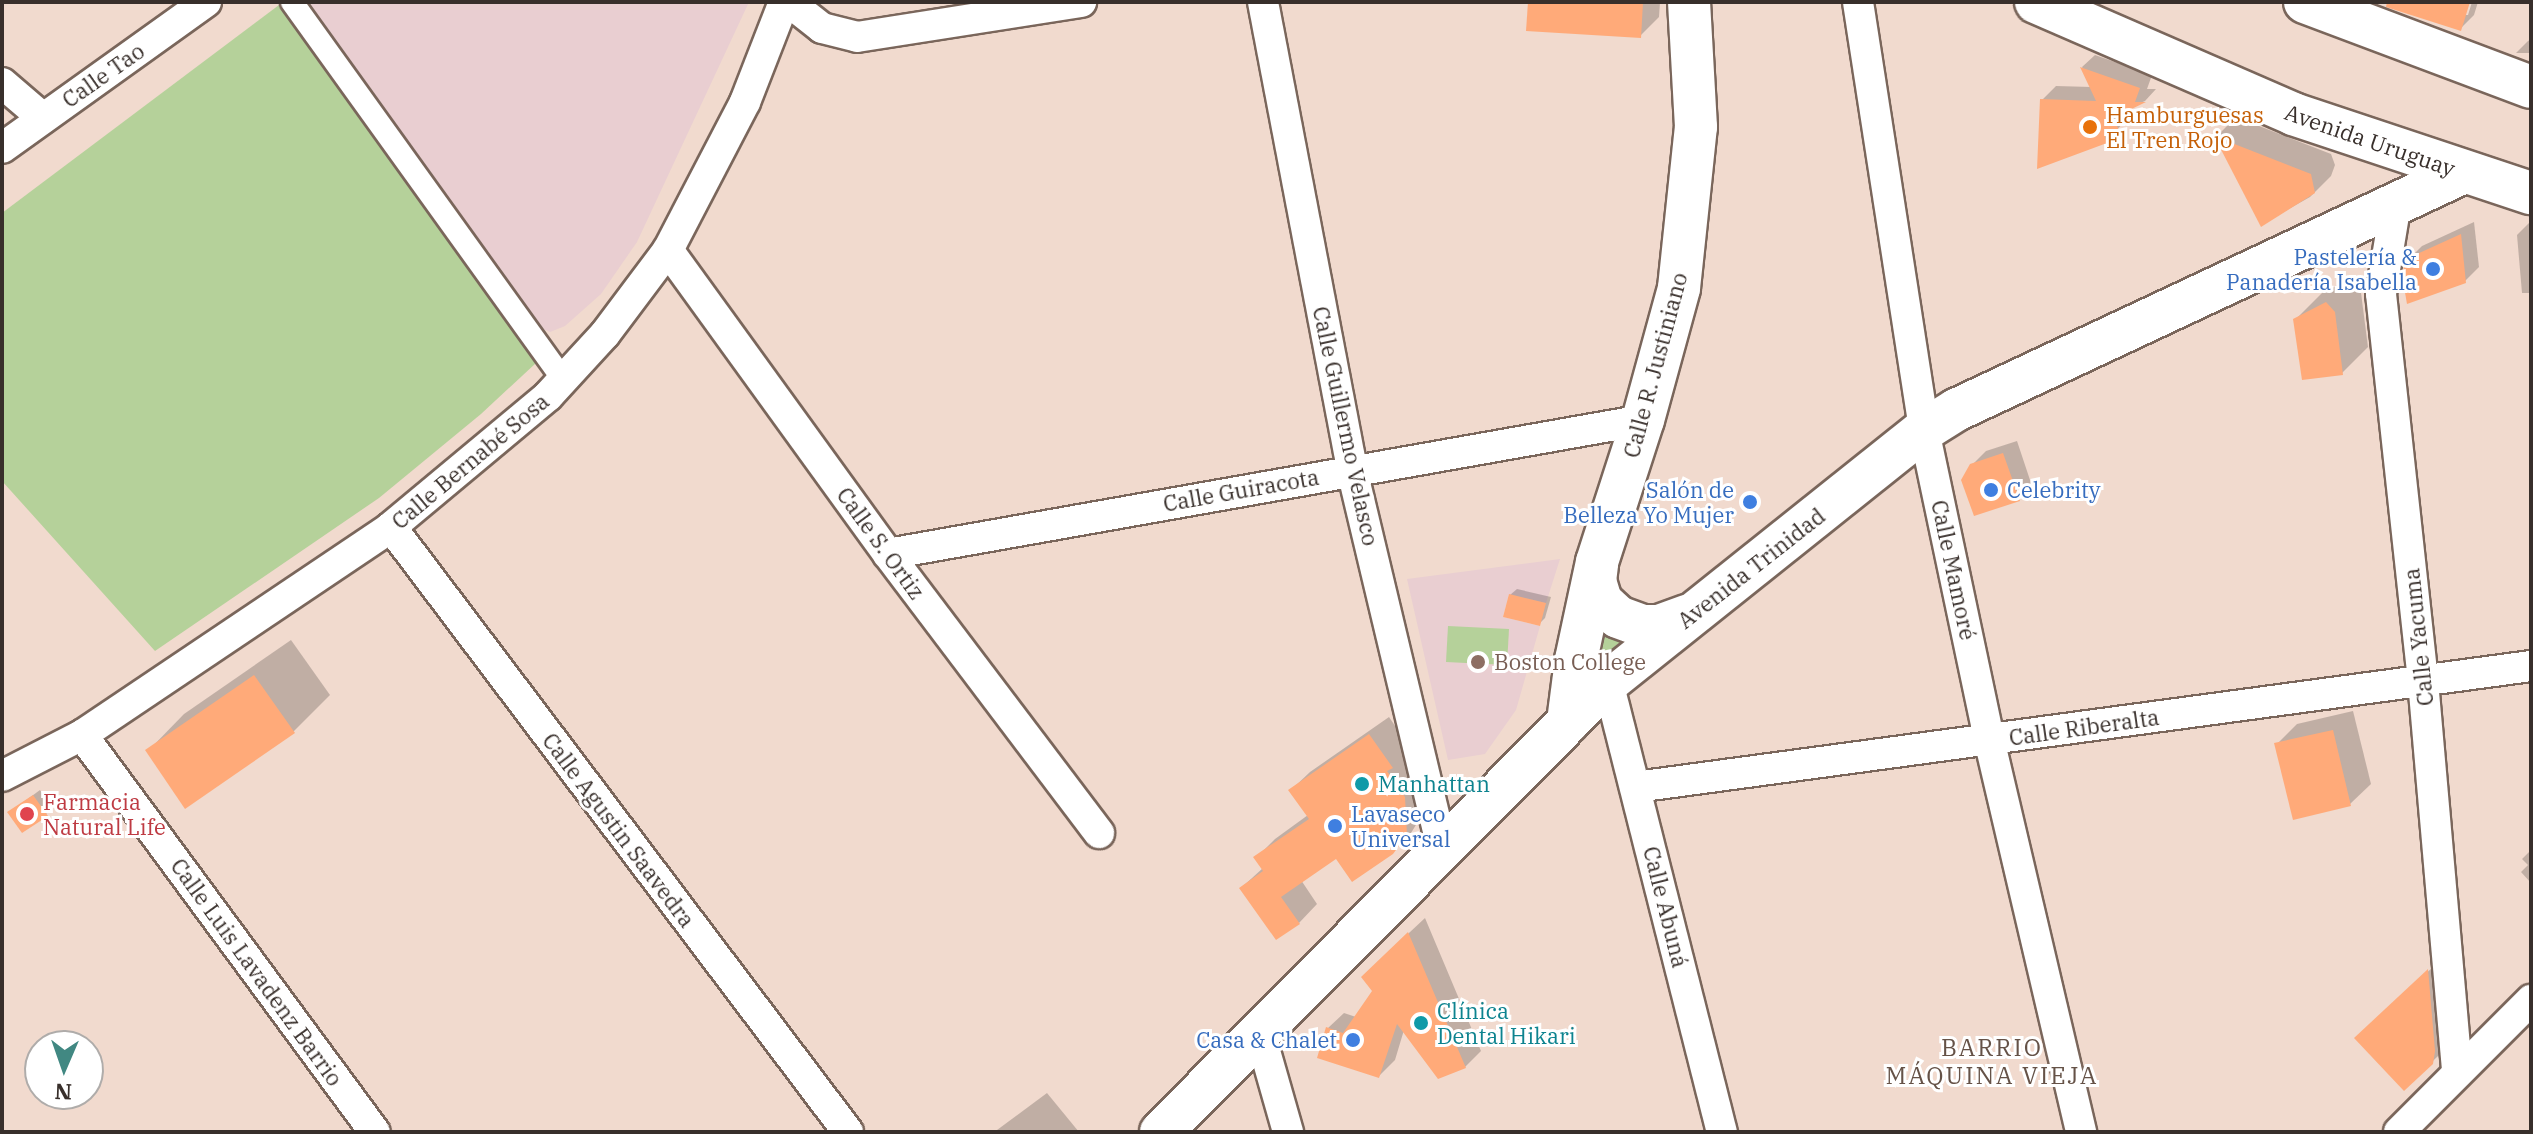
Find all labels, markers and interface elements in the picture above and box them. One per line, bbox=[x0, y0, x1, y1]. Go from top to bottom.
street label: Calle Tao bbox=[57, 37, 149, 113]
street label: Avenida Uruguay bbox=[2281, 98, 2459, 182]
place label: Hamburguesas El Tren Rojo bbox=[2106, 101, 2264, 152]
marker: Hamburguesas El Tren Rojo bbox=[2081, 118, 2099, 136]
place label: Pastelería & Panadería Isabella bbox=[2226, 243, 2417, 294]
marker: Pastelería & Panadería Isabella bbox=[2424, 260, 2442, 278]
street label: Calle R. Justiniano bbox=[1618, 269, 1692, 461]
street label: Calle Guillermo Velasco bbox=[1308, 304, 1384, 548]
street label: Calle Bernabé Sosa bbox=[386, 388, 554, 534]
street label: Calle Guiracota bbox=[1161, 463, 1321, 517]
place label: Salón de Belleza Yo Mujer bbox=[1563, 476, 1734, 528]
place label: Celebrity bbox=[2007, 477, 2101, 503]
marker: Celebrity bbox=[1982, 481, 2000, 499]
street label: Calle S. Ortiz bbox=[832, 482, 930, 604]
marker: Salón de Belleza Yo Mujer bbox=[1741, 493, 1759, 511]
street label: Calle Mamoré bbox=[1926, 498, 1982, 642]
street label: Avenida Trinidad bbox=[1672, 502, 1830, 634]
street label: Calle Yacuma bbox=[2398, 567, 2438, 707]
place label: Boston College bbox=[1494, 649, 1646, 675]
marker: Boston College bbox=[1469, 653, 1487, 671]
street label: Calle Riberalta bbox=[2007, 703, 2161, 751]
street label: Calle Agustin Saavedra bbox=[537, 728, 701, 932]
place label: Manhattan bbox=[1378, 771, 1490, 797]
marker: Manhattan bbox=[1353, 775, 1371, 793]
place label: Farmacia Natural Life bbox=[43, 788, 166, 840]
place label: Lavaseco Universal bbox=[1351, 800, 1451, 852]
marker: Farmacia Natural Life bbox=[18, 805, 36, 823]
marker: Lavaseco Universal bbox=[1326, 817, 1344, 835]
street label: Calle Abuná bbox=[1638, 844, 1694, 970]
street label: Calle Luis Lavadenz Barrio bbox=[166, 853, 348, 1091]
place label: Clínica Dental Hikari bbox=[1437, 997, 1576, 1048]
marker: Clínica Dental Hikari bbox=[1412, 1014, 1430, 1032]
place label: Casa & Chalet bbox=[1196, 1027, 1337, 1053]
north arrow bbox=[24, 1030, 104, 1110]
marker: Casa & Chalet bbox=[1344, 1031, 1362, 1049]
district label: BARRIO MÁQUINA VIEJA bbox=[1886, 1034, 2098, 1090]
text: N bbox=[54, 1078, 72, 1107]

